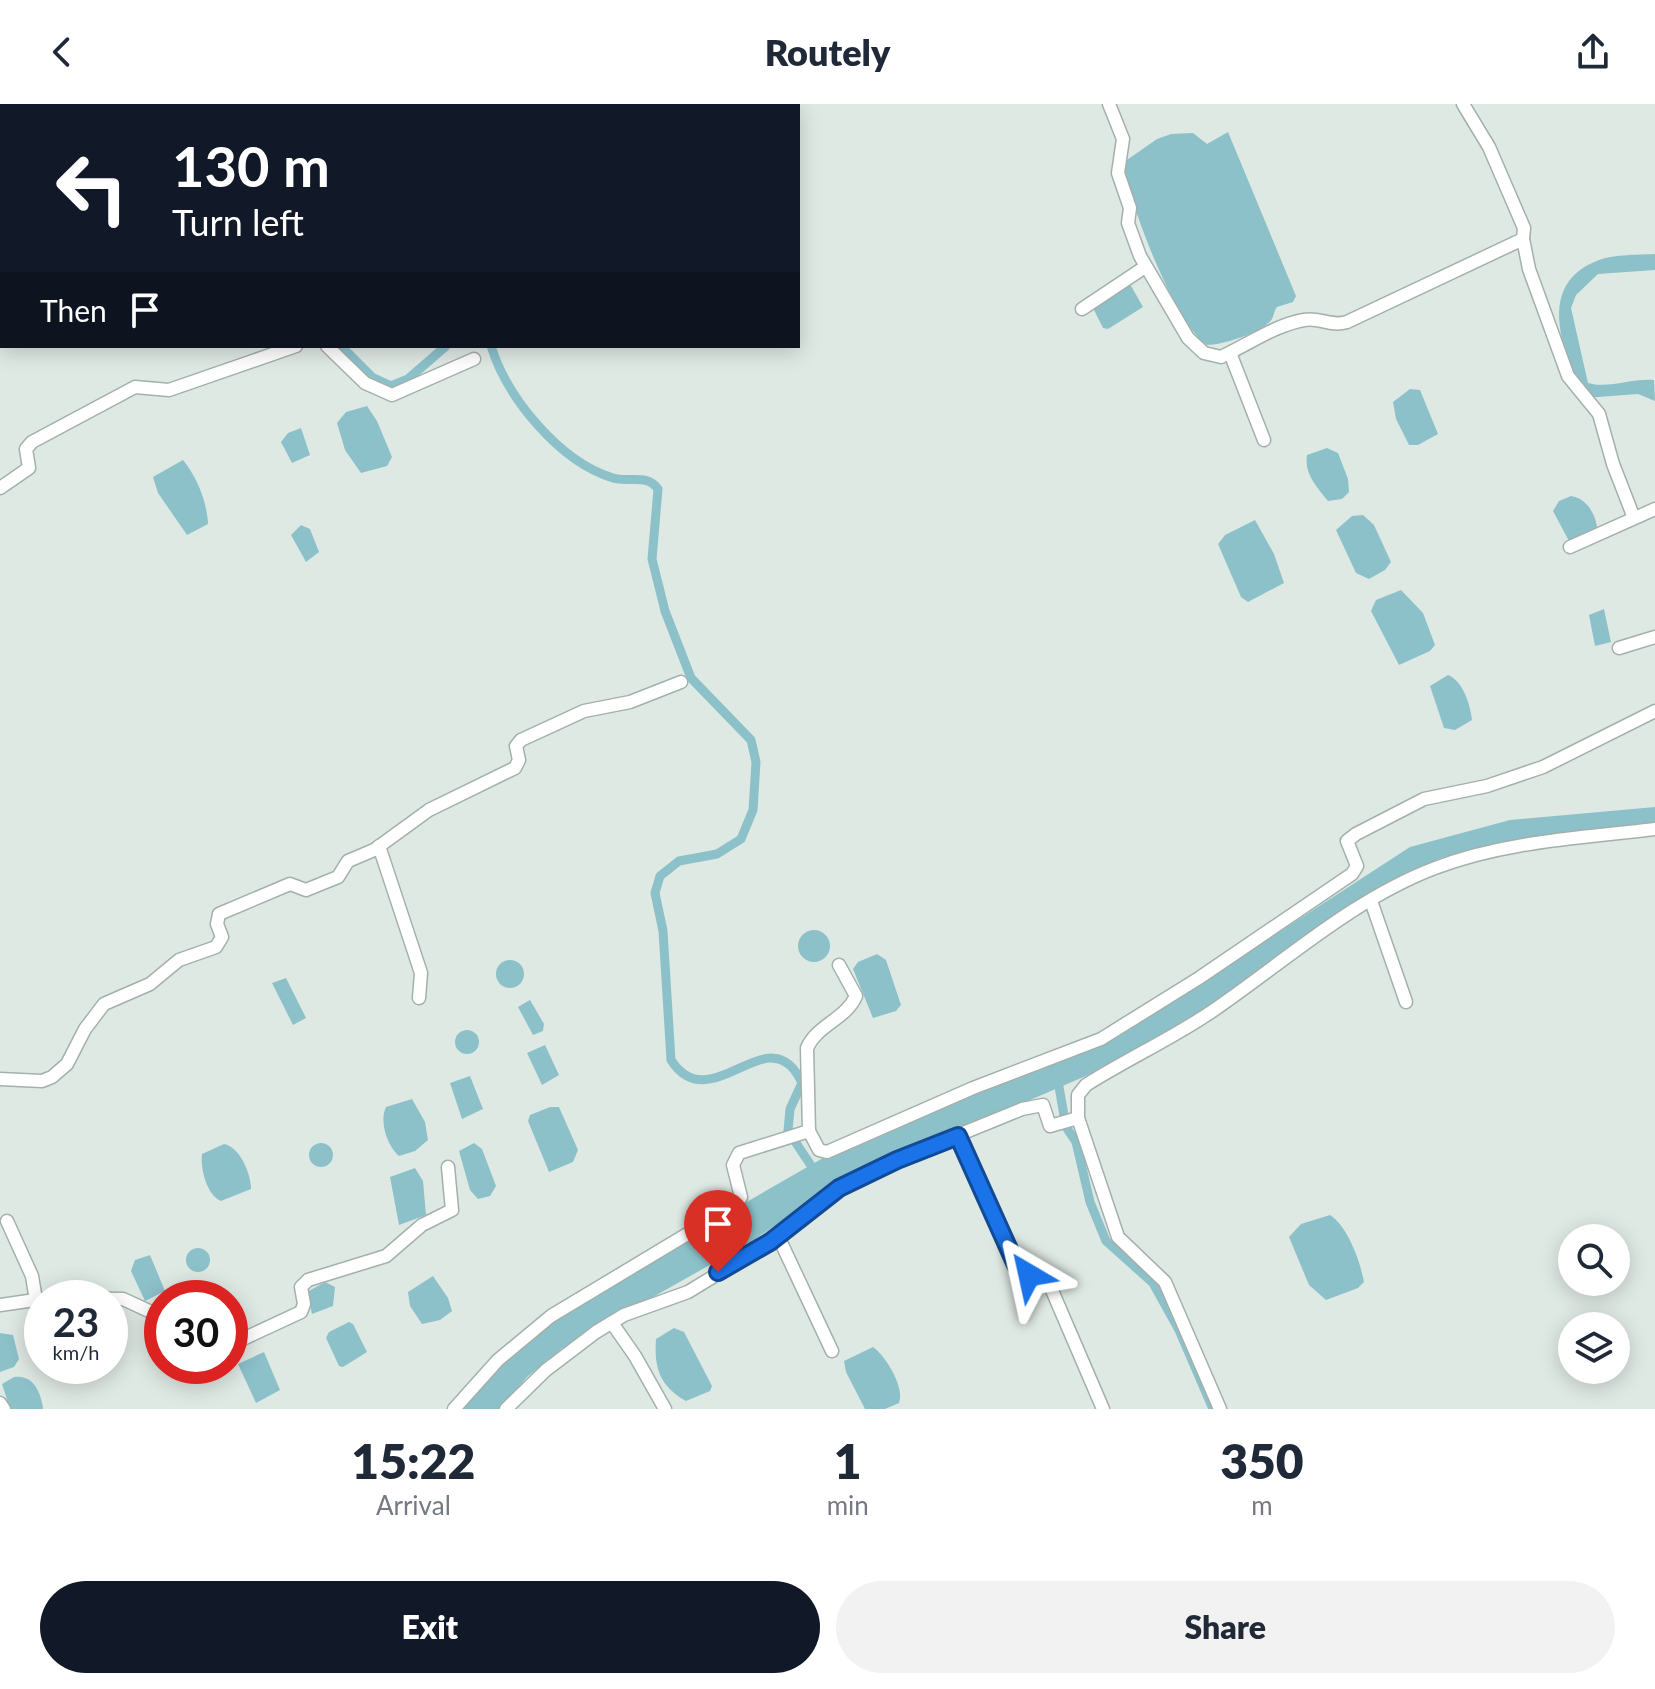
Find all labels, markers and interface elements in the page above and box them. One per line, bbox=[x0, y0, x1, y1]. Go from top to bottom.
icon: back bbox=[40, 30, 84, 74]
text: Routely bbox=[765, 30, 890, 74]
icon: share bbox=[1571, 30, 1615, 74]
text: 130 m bbox=[172, 132, 330, 199]
icon: left bbox=[40, 136, 144, 240]
text: Turn left bbox=[172, 200, 304, 244]
icon: arrive bbox=[123, 288, 167, 332]
text: Then bbox=[40, 292, 107, 328]
pin bbox=[684, 1190, 752, 1272]
icon: arrive bbox=[696, 1202, 740, 1246]
map controls bbox=[1558, 1224, 1630, 1384]
button: search bbox=[1558, 1224, 1630, 1296]
position arrow bbox=[987, 1233, 1071, 1317]
speed limit sign: 30 bbox=[144, 1280, 248, 1384]
text: 23 bbox=[53, 1298, 99, 1346]
button: layers bbox=[1558, 1312, 1630, 1384]
text: km/h bbox=[53, 1340, 99, 1364]
text: 15:22 bbox=[351, 1432, 475, 1489]
text: 1 bbox=[834, 1432, 862, 1489]
text: 350 bbox=[1220, 1432, 1304, 1489]
text: Arrival bbox=[376, 1489, 451, 1521]
text: min bbox=[827, 1489, 869, 1521]
text: m bbox=[1251, 1489, 1273, 1521]
button: Exit bbox=[40, 1581, 820, 1673]
button: Share bbox=[836, 1581, 1615, 1673]

